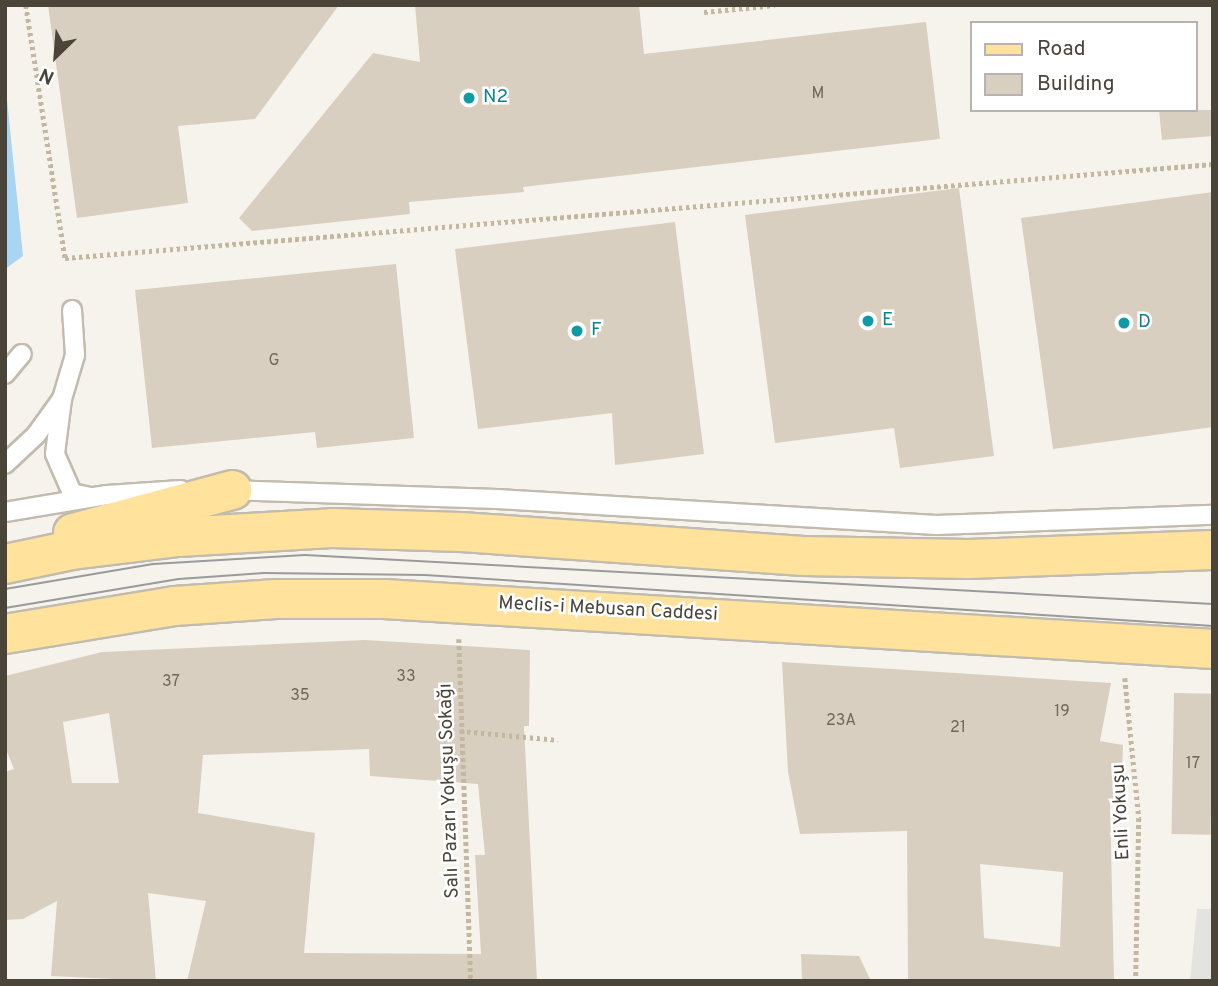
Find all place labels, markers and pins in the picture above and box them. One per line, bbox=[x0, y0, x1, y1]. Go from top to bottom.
place label: N2 bbox=[483, 87, 508, 109]
marker: N2 bbox=[461, 90, 477, 106]
place label: E bbox=[882, 310, 893, 332]
place label: D bbox=[1138, 312, 1151, 334]
marker: E bbox=[860, 313, 876, 329]
marker: D bbox=[1116, 315, 1132, 331]
place label: F bbox=[591, 320, 602, 342]
marker: F bbox=[569, 323, 585, 339]

